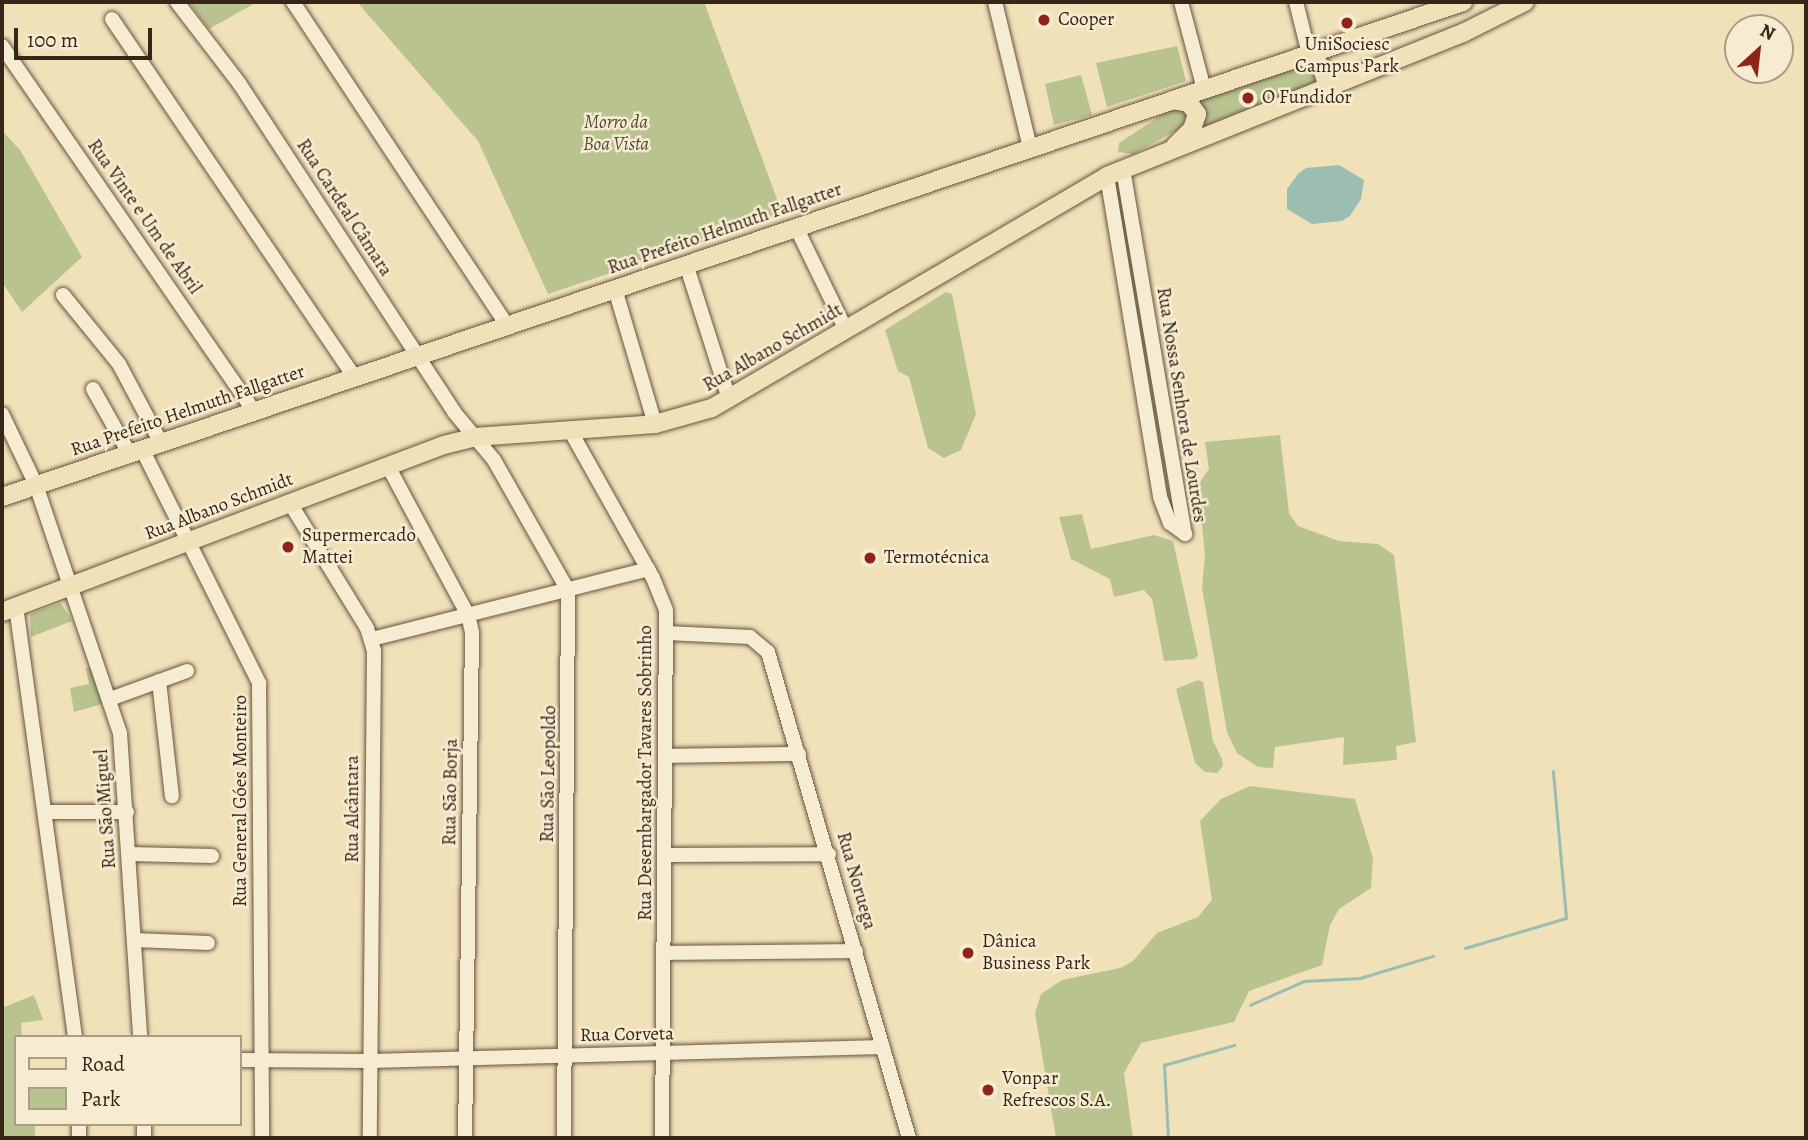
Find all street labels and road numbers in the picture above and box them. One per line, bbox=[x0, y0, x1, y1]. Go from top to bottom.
street label: Rua Vinte e Um de Abril bbox=[82, 135, 206, 299]
street label: Rua Cardeal Câmara bbox=[291, 135, 397, 281]
street label: Rua Prefeito Helmuth Fallgatter bbox=[605, 178, 845, 280]
street label: Rua Nossa Senhora de Lourdes bbox=[1151, 286, 1211, 524]
street label: Rua Albano Schmidt bbox=[699, 299, 847, 397]
street label: Rua Prefeito Helmuth Fallgatter bbox=[68, 360, 308, 462]
street label: Rua Albano Schmidt bbox=[142, 468, 296, 546]
street label: Rua Desembargador Tavares Sobrinho bbox=[635, 625, 657, 921]
street label: Rua General Góes Monteiro bbox=[230, 695, 252, 907]
street label: Rua São Leopoldo bbox=[536, 705, 562, 843]
street label: Rua São Borja bbox=[439, 738, 463, 846]
street label: Rua São Miguel bbox=[90, 748, 122, 870]
street label: Rua Alcântara bbox=[342, 755, 364, 863]
street label: Rua Noruega bbox=[831, 829, 881, 933]
street label: Rua Corveta bbox=[580, 1023, 674, 1047]

